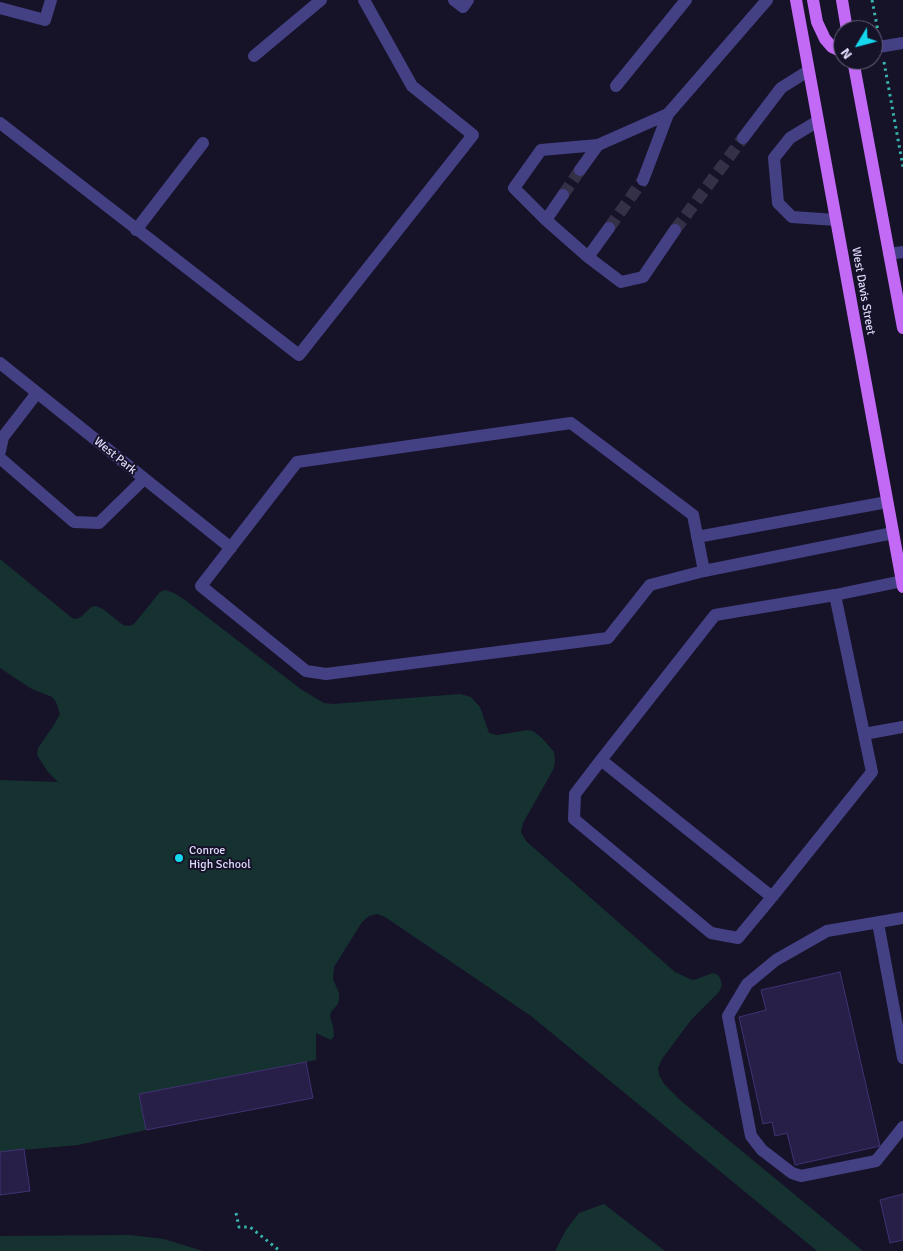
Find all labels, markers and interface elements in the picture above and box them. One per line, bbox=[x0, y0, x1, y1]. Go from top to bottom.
north arrow bbox=[833, 20, 883, 70]
text: N bbox=[837, 45, 856, 63]
street label: West Davis Street bbox=[848, 246, 878, 336]
street label: West Park bbox=[91, 434, 139, 478]
place label: Conroe High School bbox=[189, 844, 251, 872]
marker: Conroe High School bbox=[173, 852, 185, 864]

